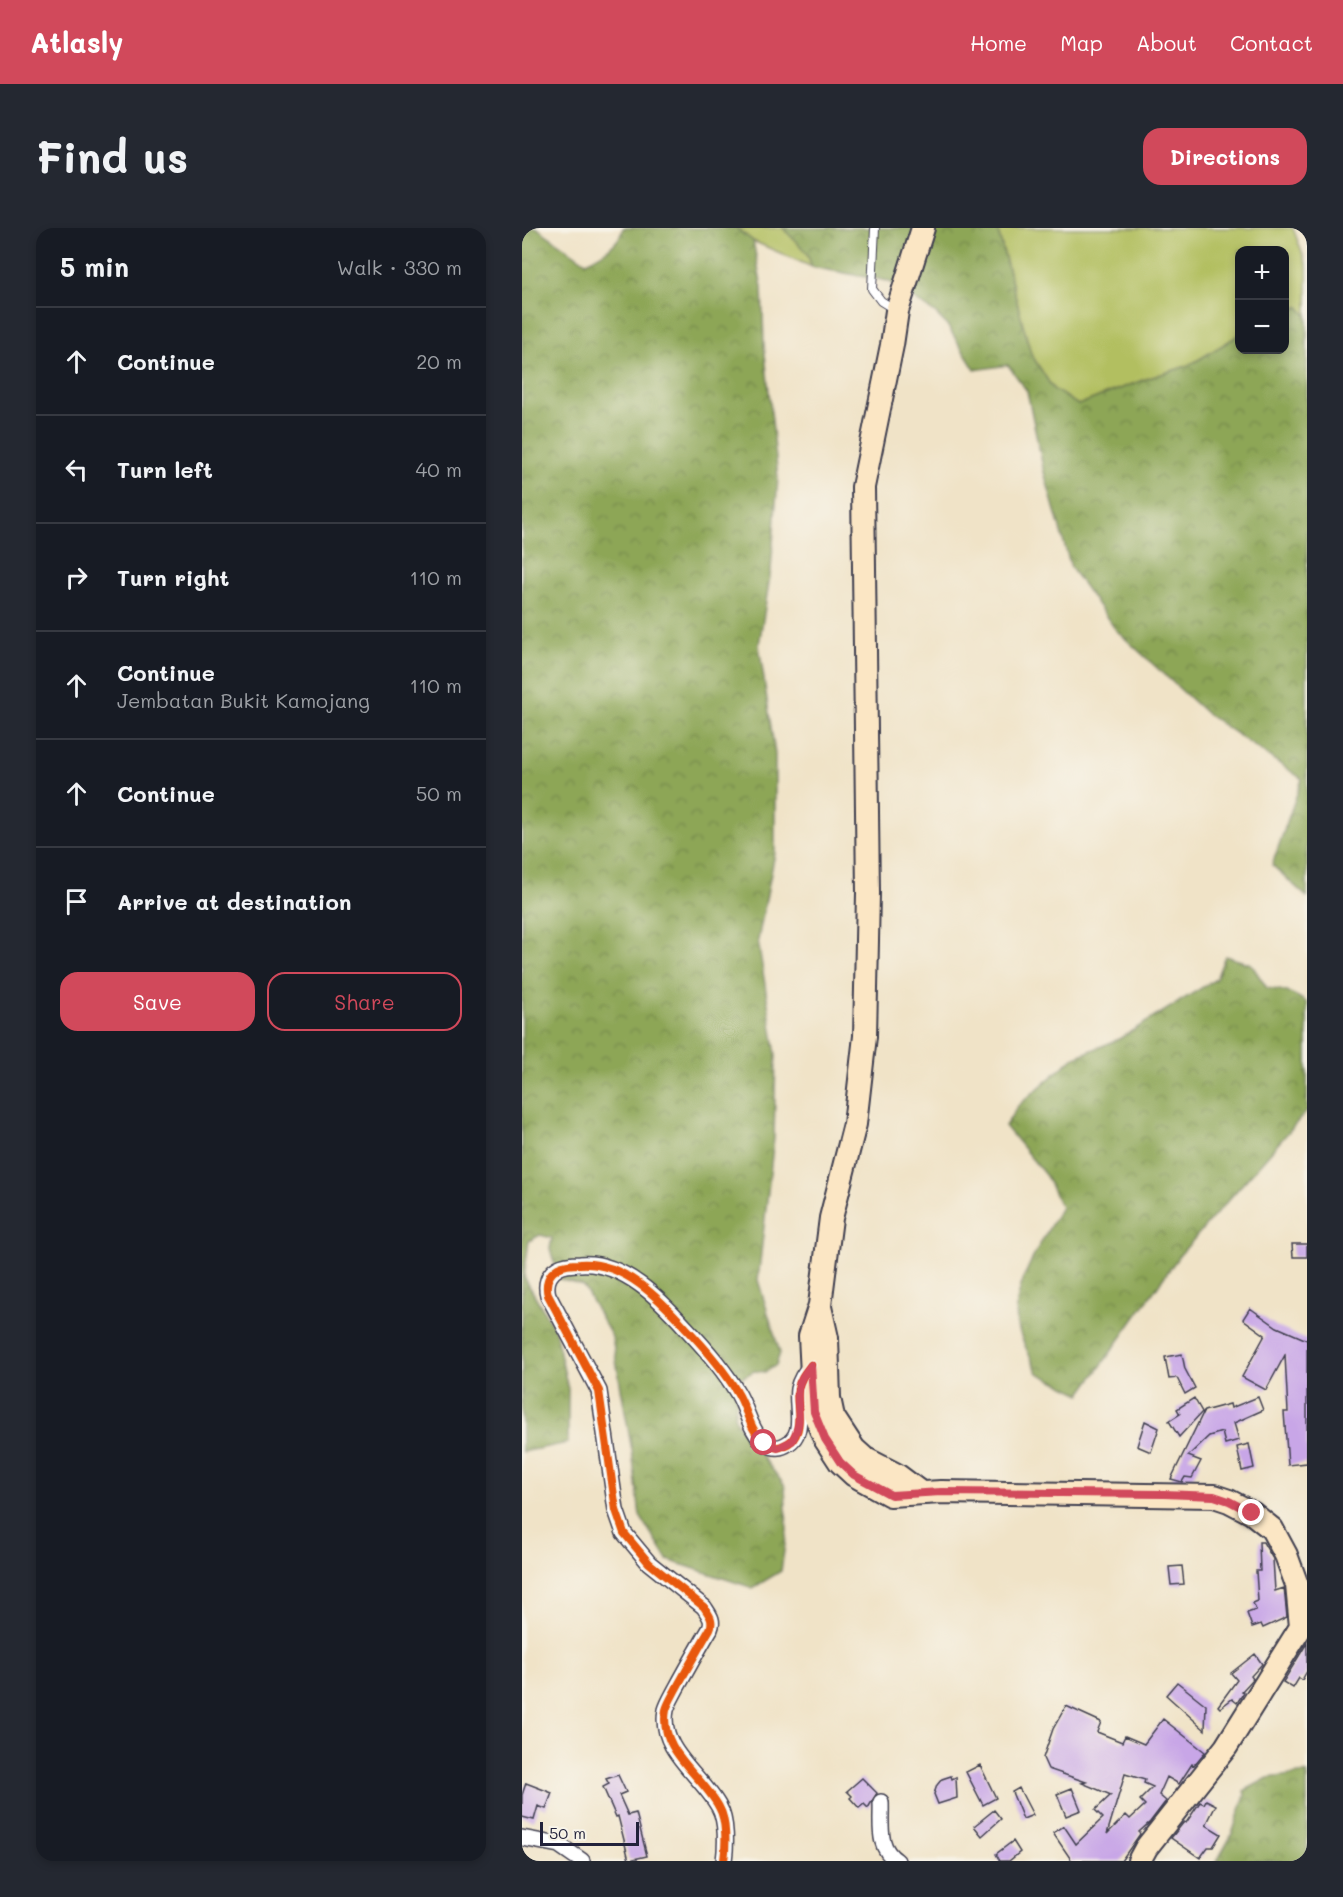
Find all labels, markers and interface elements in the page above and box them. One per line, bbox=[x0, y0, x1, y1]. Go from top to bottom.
text: Atlasly bbox=[30, 24, 124, 60]
text: Home bbox=[970, 29, 1027, 56]
text: Map bbox=[1060, 29, 1103, 56]
text: About bbox=[1136, 29, 1197, 56]
text: Contact bbox=[1230, 29, 1313, 56]
button: Directions bbox=[1143, 128, 1307, 185]
text: Find us bbox=[36, 129, 188, 184]
map controls bbox=[1235, 246, 1289, 354]
button: + bbox=[1235, 246, 1289, 300]
text: 5 min bbox=[60, 250, 129, 284]
text: Walk · 330 m bbox=[337, 254, 462, 280]
button: − bbox=[1235, 300, 1289, 354]
icon: ahead bbox=[60, 345, 93, 378]
text: Continue bbox=[117, 347, 215, 376]
text: 20 m bbox=[416, 348, 462, 374]
icon: left bbox=[60, 453, 93, 486]
text: Turn left bbox=[117, 455, 213, 484]
text: 40 m bbox=[416, 456, 462, 482]
icon: right bbox=[60, 561, 93, 594]
text: Turn right bbox=[117, 563, 229, 592]
text: 110 m bbox=[409, 564, 462, 590]
text: Continue bbox=[117, 658, 215, 687]
icon: ahead bbox=[60, 669, 93, 702]
text: 110 m bbox=[409, 672, 462, 698]
text: Jembatan Bukit Kamojang bbox=[117, 687, 370, 713]
icon: ahead bbox=[60, 777, 93, 810]
text: Continue bbox=[117, 779, 215, 808]
text: 50 m bbox=[416, 780, 462, 806]
icon: arrive bbox=[60, 885, 93, 918]
text: Arrive at destination bbox=[117, 887, 352, 916]
button: Save bbox=[60, 972, 255, 1031]
button: Share bbox=[267, 972, 462, 1031]
route start bbox=[750, 1429, 776, 1455]
route end bbox=[1238, 1499, 1264, 1525]
scale bar bbox=[540, 1819, 639, 1846]
text: 50 m bbox=[549, 1822, 586, 1843]

